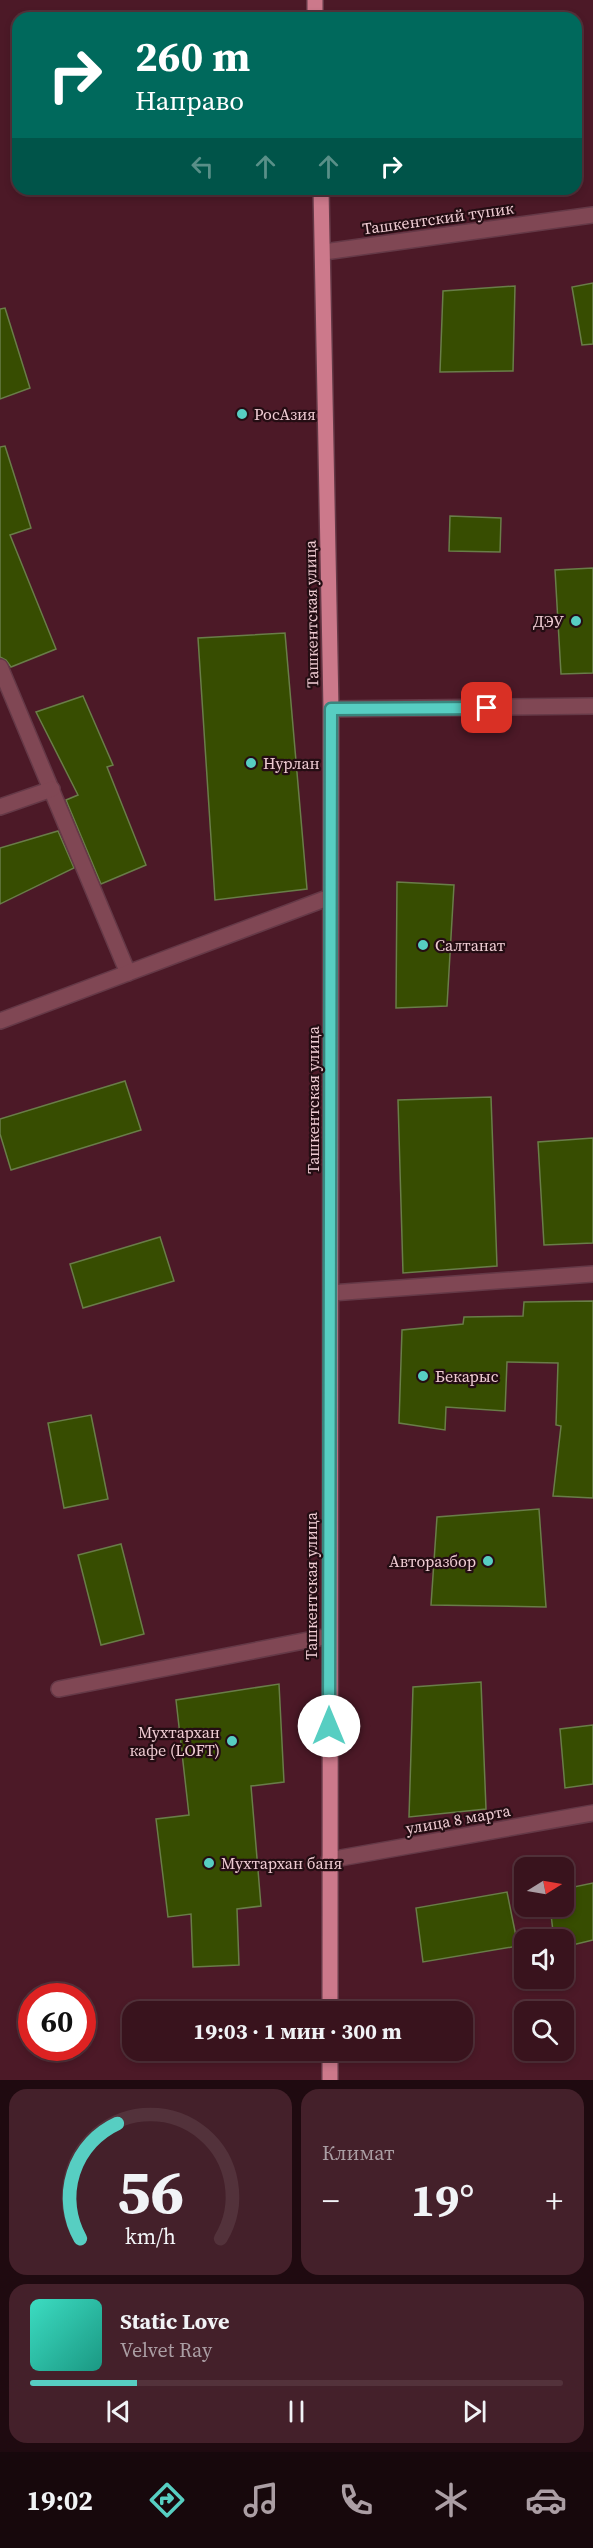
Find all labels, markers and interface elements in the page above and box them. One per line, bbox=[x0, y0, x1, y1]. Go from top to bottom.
text: 260 m bbox=[135, 27, 250, 85]
icon: right bbox=[36, 36, 114, 114]
text: Направо bbox=[135, 82, 244, 119]
icon: left bbox=[186, 150, 219, 183]
icon: ahead bbox=[249, 150, 282, 183]
icon: ahead bbox=[312, 150, 345, 183]
icon: right bbox=[375, 150, 408, 183]
street label: Ташкентский тупик bbox=[361, 196, 515, 240]
place label: РосАзия bbox=[254, 403, 316, 425]
marker: РосАзия bbox=[235, 407, 249, 421]
street label: Ташкентская улица bbox=[299, 539, 323, 688]
place label: ДЭУ bbox=[533, 610, 564, 632]
marker: ДЭУ bbox=[569, 614, 583, 628]
pin bbox=[461, 682, 512, 733]
icon: arrive bbox=[470, 691, 503, 724]
place label: Нурлан bbox=[263, 752, 320, 774]
marker: Нурлан bbox=[244, 756, 258, 770]
place label: Салтанат bbox=[435, 934, 506, 956]
marker: Салтанат bbox=[416, 938, 430, 952]
street label: Ташкентская улица bbox=[302, 1025, 324, 1174]
place label: Бекарыс bbox=[435, 1365, 499, 1387]
marker: Бекарыс bbox=[416, 1369, 430, 1383]
street label: Ташкентская улица bbox=[300, 1511, 322, 1660]
place label: Авторазбор bbox=[389, 1550, 476, 1572]
marker: Авторазбор bbox=[481, 1554, 495, 1568]
position arrow bbox=[297, 1694, 361, 1758]
place label: Мухтархан кафе (LOFT) bbox=[130, 1721, 220, 1761]
marker: Мухтархан кафе (LOFT) bbox=[225, 1734, 239, 1748]
street label: улица 8 марта bbox=[404, 1799, 513, 1839]
place label: Мухтархан баня bbox=[221, 1852, 342, 1874]
marker: Мухтархан баня bbox=[202, 1856, 216, 1870]
north arrow bbox=[514, 1857, 574, 1917]
map controls bbox=[514, 1857, 574, 2061]
button: sound bbox=[514, 1929, 574, 1989]
speed limit sign: 60 bbox=[18, 1983, 96, 2061]
button: search bbox=[514, 2001, 574, 2061]
text: 19:03 · 1 мин · 300 m bbox=[193, 2016, 402, 2046]
text: Климат bbox=[322, 2139, 395, 2167]
text: 56 bbox=[117, 2148, 184, 2234]
text: 19° bbox=[411, 2169, 474, 2231]
text: − bbox=[322, 2178, 340, 2223]
text: + bbox=[545, 2178, 563, 2223]
text: km/h bbox=[125, 2222, 176, 2251]
text: Static Love bbox=[120, 2306, 230, 2336]
text: Velvet Ray bbox=[120, 2336, 212, 2364]
icon: previous bbox=[102, 2395, 135, 2428]
icon: pause bbox=[280, 2395, 313, 2428]
icon: next bbox=[458, 2395, 491, 2428]
icon: directions bbox=[146, 2479, 188, 2521]
icon: music bbox=[240, 2479, 282, 2521]
icon: phone bbox=[335, 2479, 377, 2521]
icon: climate bbox=[430, 2479, 472, 2521]
icon: car bbox=[525, 2479, 567, 2521]
text: 19:02 bbox=[26, 2482, 93, 2519]

